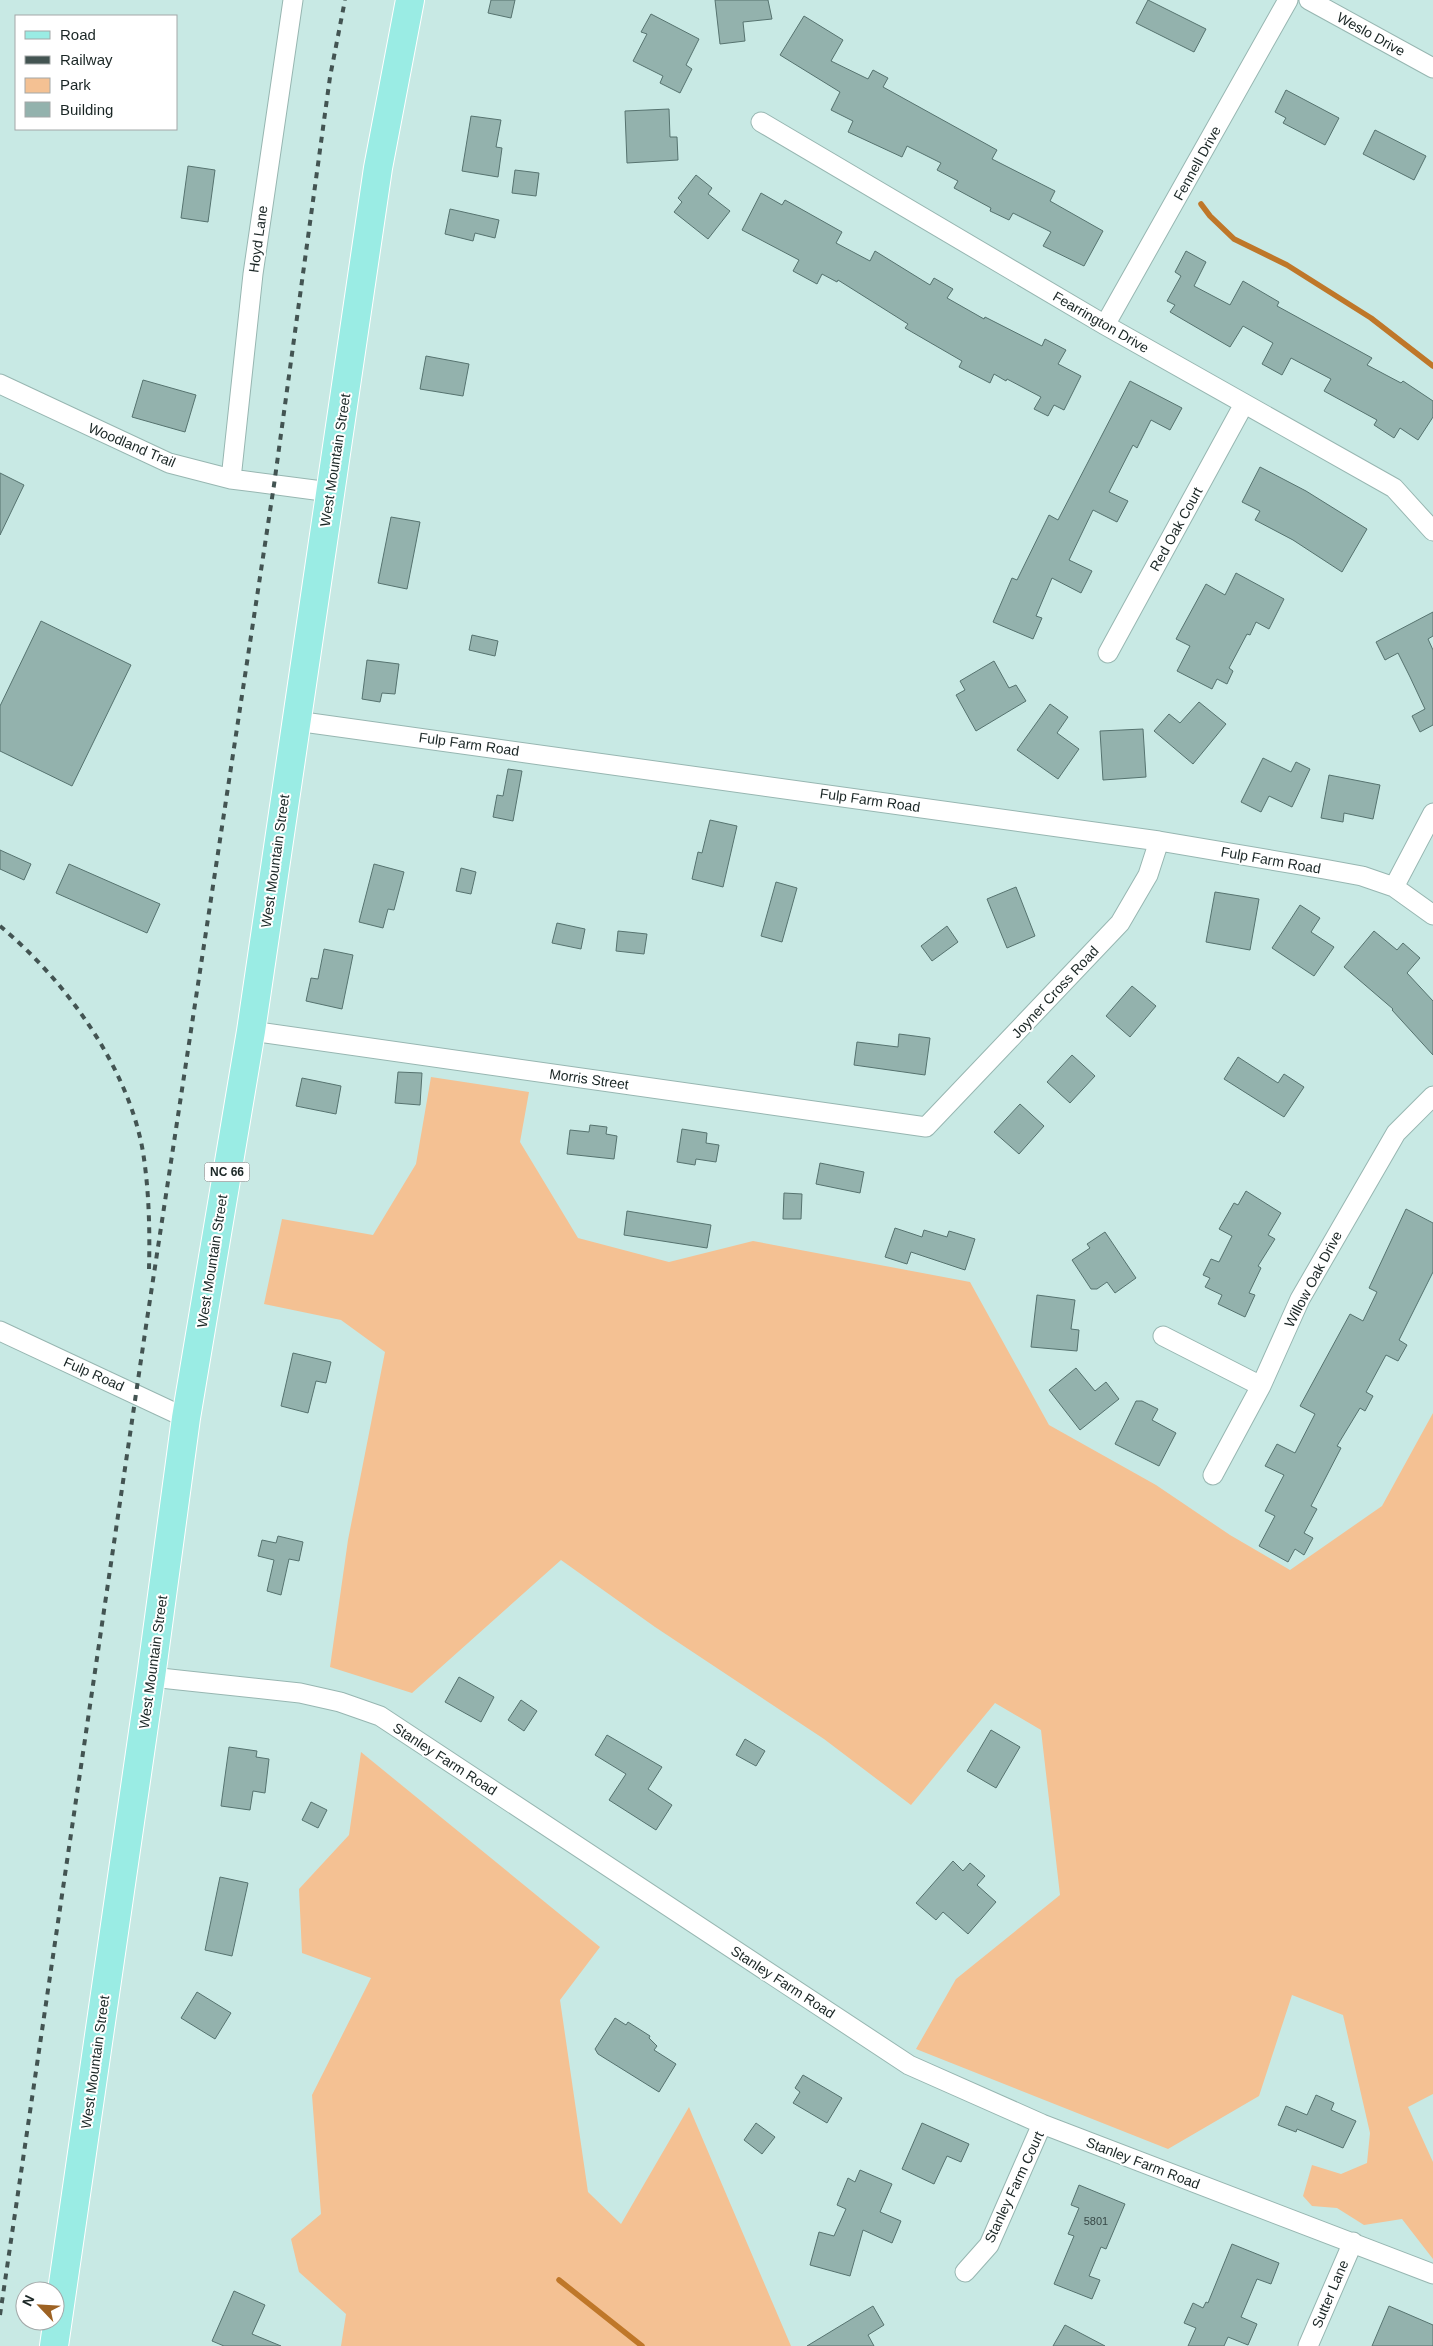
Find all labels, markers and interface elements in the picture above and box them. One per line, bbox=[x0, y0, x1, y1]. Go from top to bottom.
street label: Weslo Drive bbox=[1334, 9, 1408, 59]
legend bbox=[15, 15, 178, 130]
text: Road bbox=[60, 26, 96, 43]
text: Railway bbox=[60, 51, 113, 68]
text: Park bbox=[60, 76, 91, 93]
text: Building bbox=[60, 101, 113, 118]
street label: Fennell Drive bbox=[1170, 123, 1224, 203]
street label: Hoyd Lane bbox=[245, 204, 271, 274]
street label: Fearrington Drive bbox=[1050, 288, 1152, 356]
street label: West Mountain Street bbox=[317, 392, 353, 528]
street label: Woodland Trail bbox=[86, 419, 178, 471]
street label: Red Oak Court bbox=[1146, 484, 1206, 574]
street label: Fulp Farm Road bbox=[418, 729, 520, 759]
street label: Fulp Farm Road bbox=[819, 785, 921, 815]
street label: West Mountain Street bbox=[258, 793, 292, 929]
street label: Fulp Farm Road bbox=[1220, 843, 1322, 877]
street label: Joyner Cross Road bbox=[1008, 943, 1102, 1041]
street label: Morris Street bbox=[548, 1066, 630, 1093]
road number: NC 66 bbox=[204, 1162, 250, 1182]
street label: West Mountain Street bbox=[194, 1193, 230, 1329]
street label: Willow Oak Drive bbox=[1281, 1228, 1345, 1330]
street label: Fulp Road bbox=[61, 1354, 127, 1394]
street label: West Mountain Street bbox=[136, 1594, 170, 1730]
street label: Stanley Farm Road bbox=[390, 1719, 500, 1799]
street label: Stanley Farm Road bbox=[728, 1942, 838, 2022]
street label: West Mountain Street bbox=[78, 1994, 112, 2130]
street label: Stanley Farm Court bbox=[981, 2129, 1047, 2245]
street label: Stanley Farm Road bbox=[1084, 2134, 1202, 2192]
house number: 5801 bbox=[1084, 2215, 1108, 2227]
street label: Sutter Lane bbox=[1308, 2257, 1352, 2330]
north arrow bbox=[15, 2281, 65, 2331]
text: N bbox=[19, 2293, 38, 2308]

